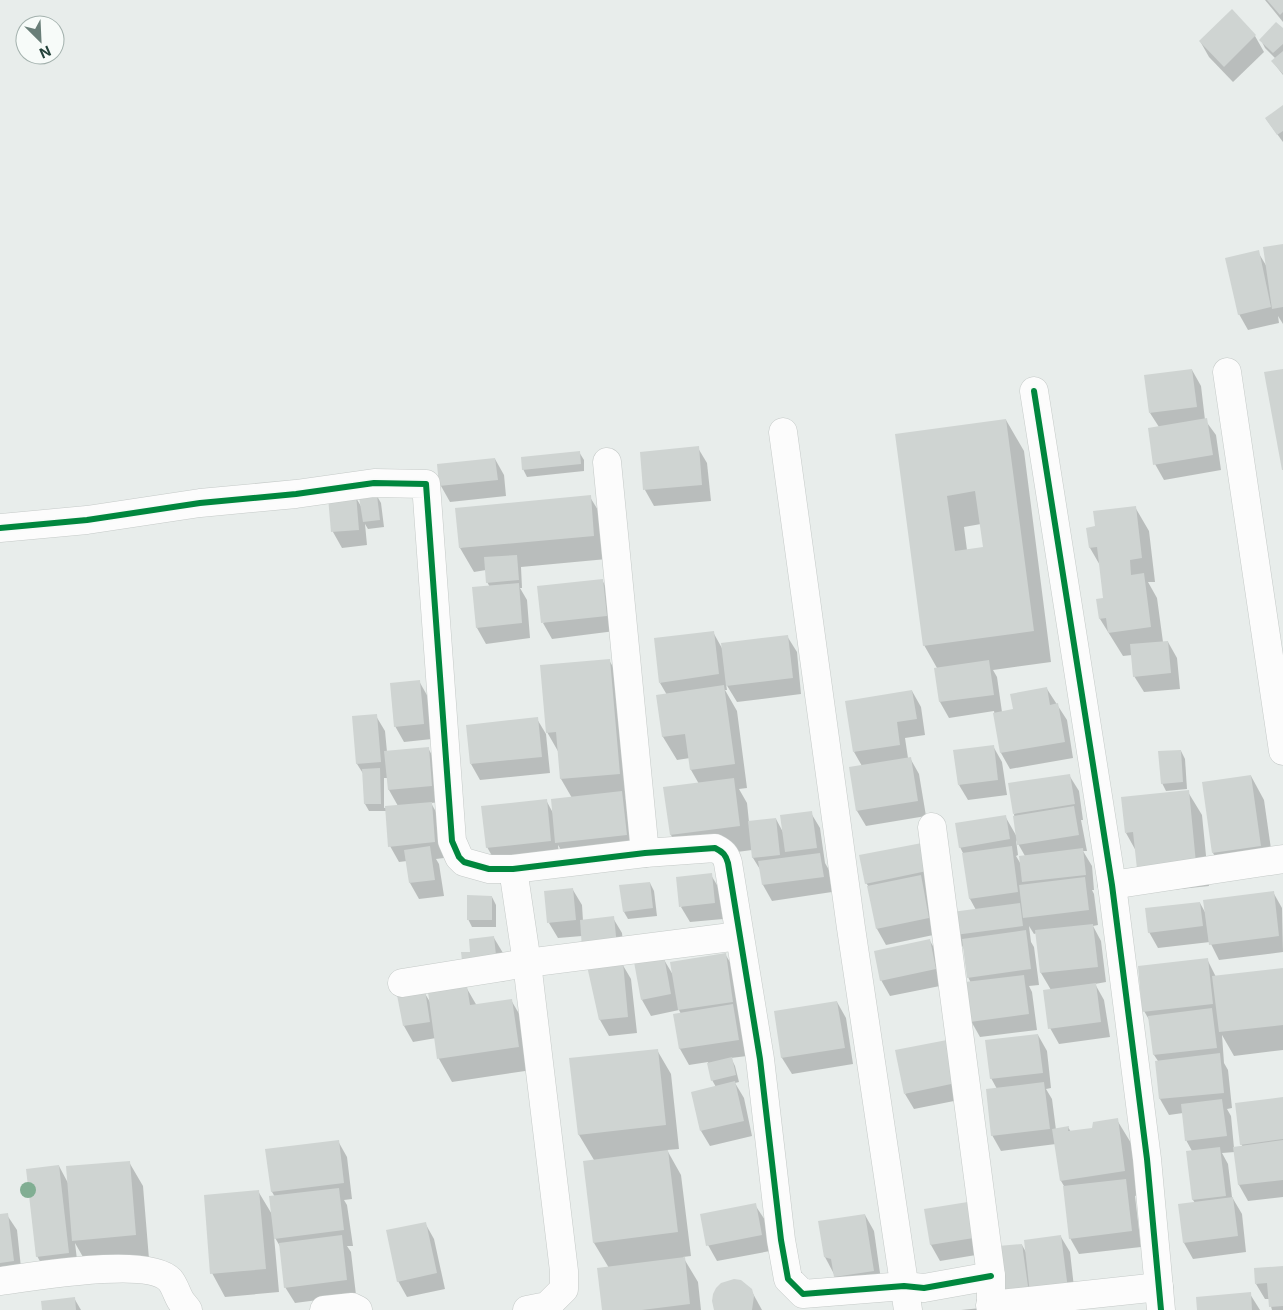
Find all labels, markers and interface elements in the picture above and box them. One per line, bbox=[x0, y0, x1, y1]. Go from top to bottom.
north arrow bbox=[15, 15, 65, 65]
text: N bbox=[37, 42, 54, 62]

